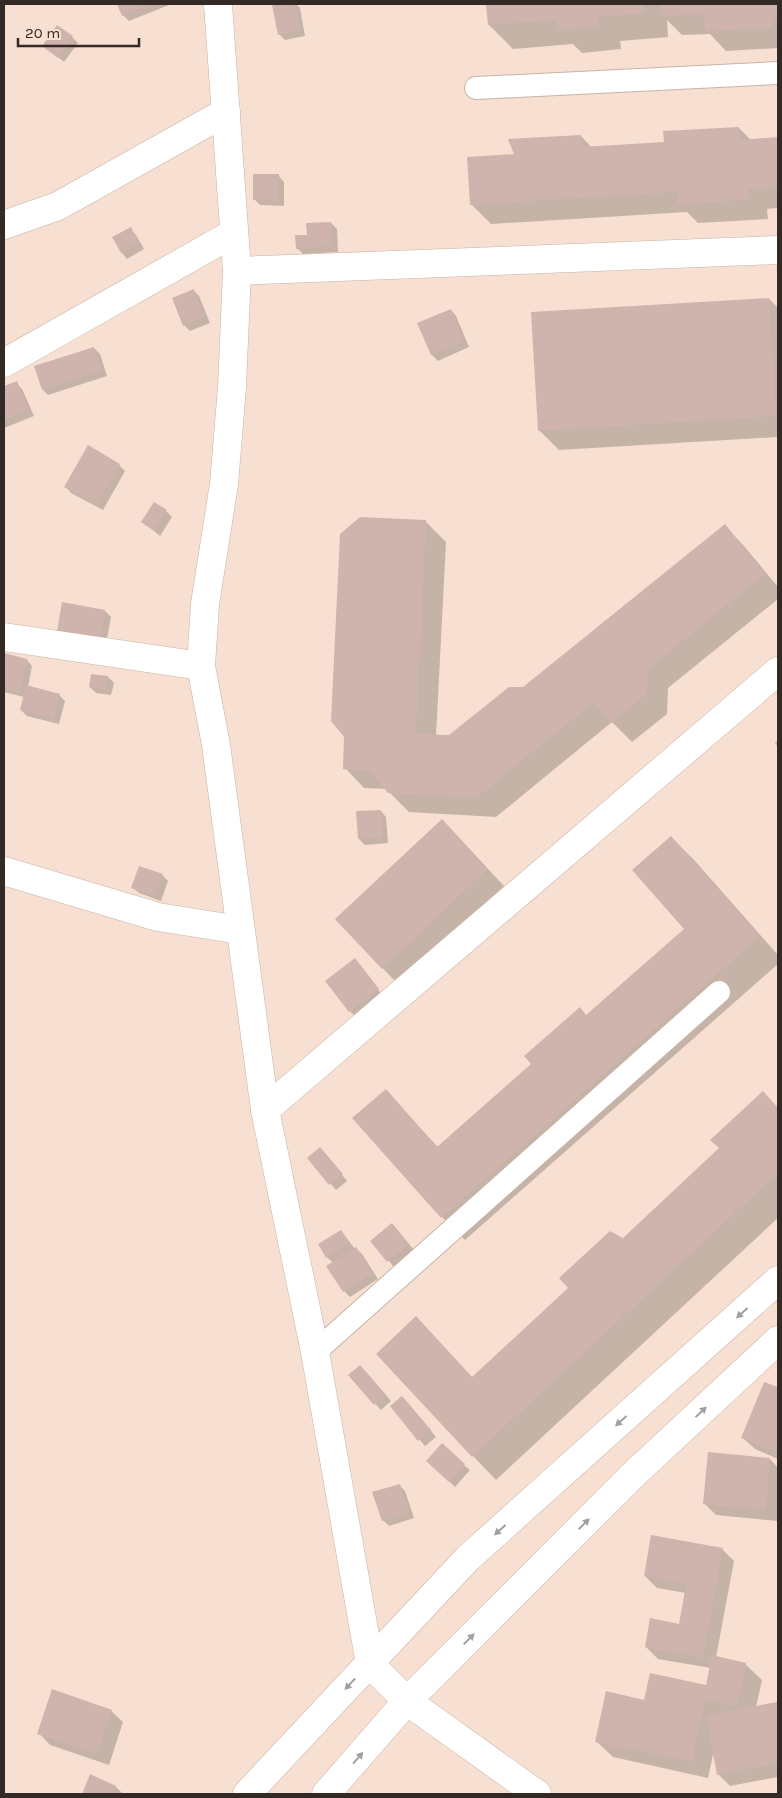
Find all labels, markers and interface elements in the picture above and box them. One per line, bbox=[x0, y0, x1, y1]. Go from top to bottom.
scale bar bbox=[18, 15, 139, 47]
text: 20 m bbox=[25, 24, 60, 42]
one-way arrow bbox=[736, 1307, 748, 1319]
one-way arrow bbox=[695, 1406, 707, 1418]
one-way arrow bbox=[615, 1415, 627, 1427]
one-way arrow bbox=[578, 1518, 590, 1530]
one-way arrow bbox=[493, 1524, 506, 1535]
one-way arrow bbox=[463, 1633, 475, 1645]
one-way arrow bbox=[344, 1678, 356, 1690]
one-way arrow bbox=[352, 1752, 364, 1764]

